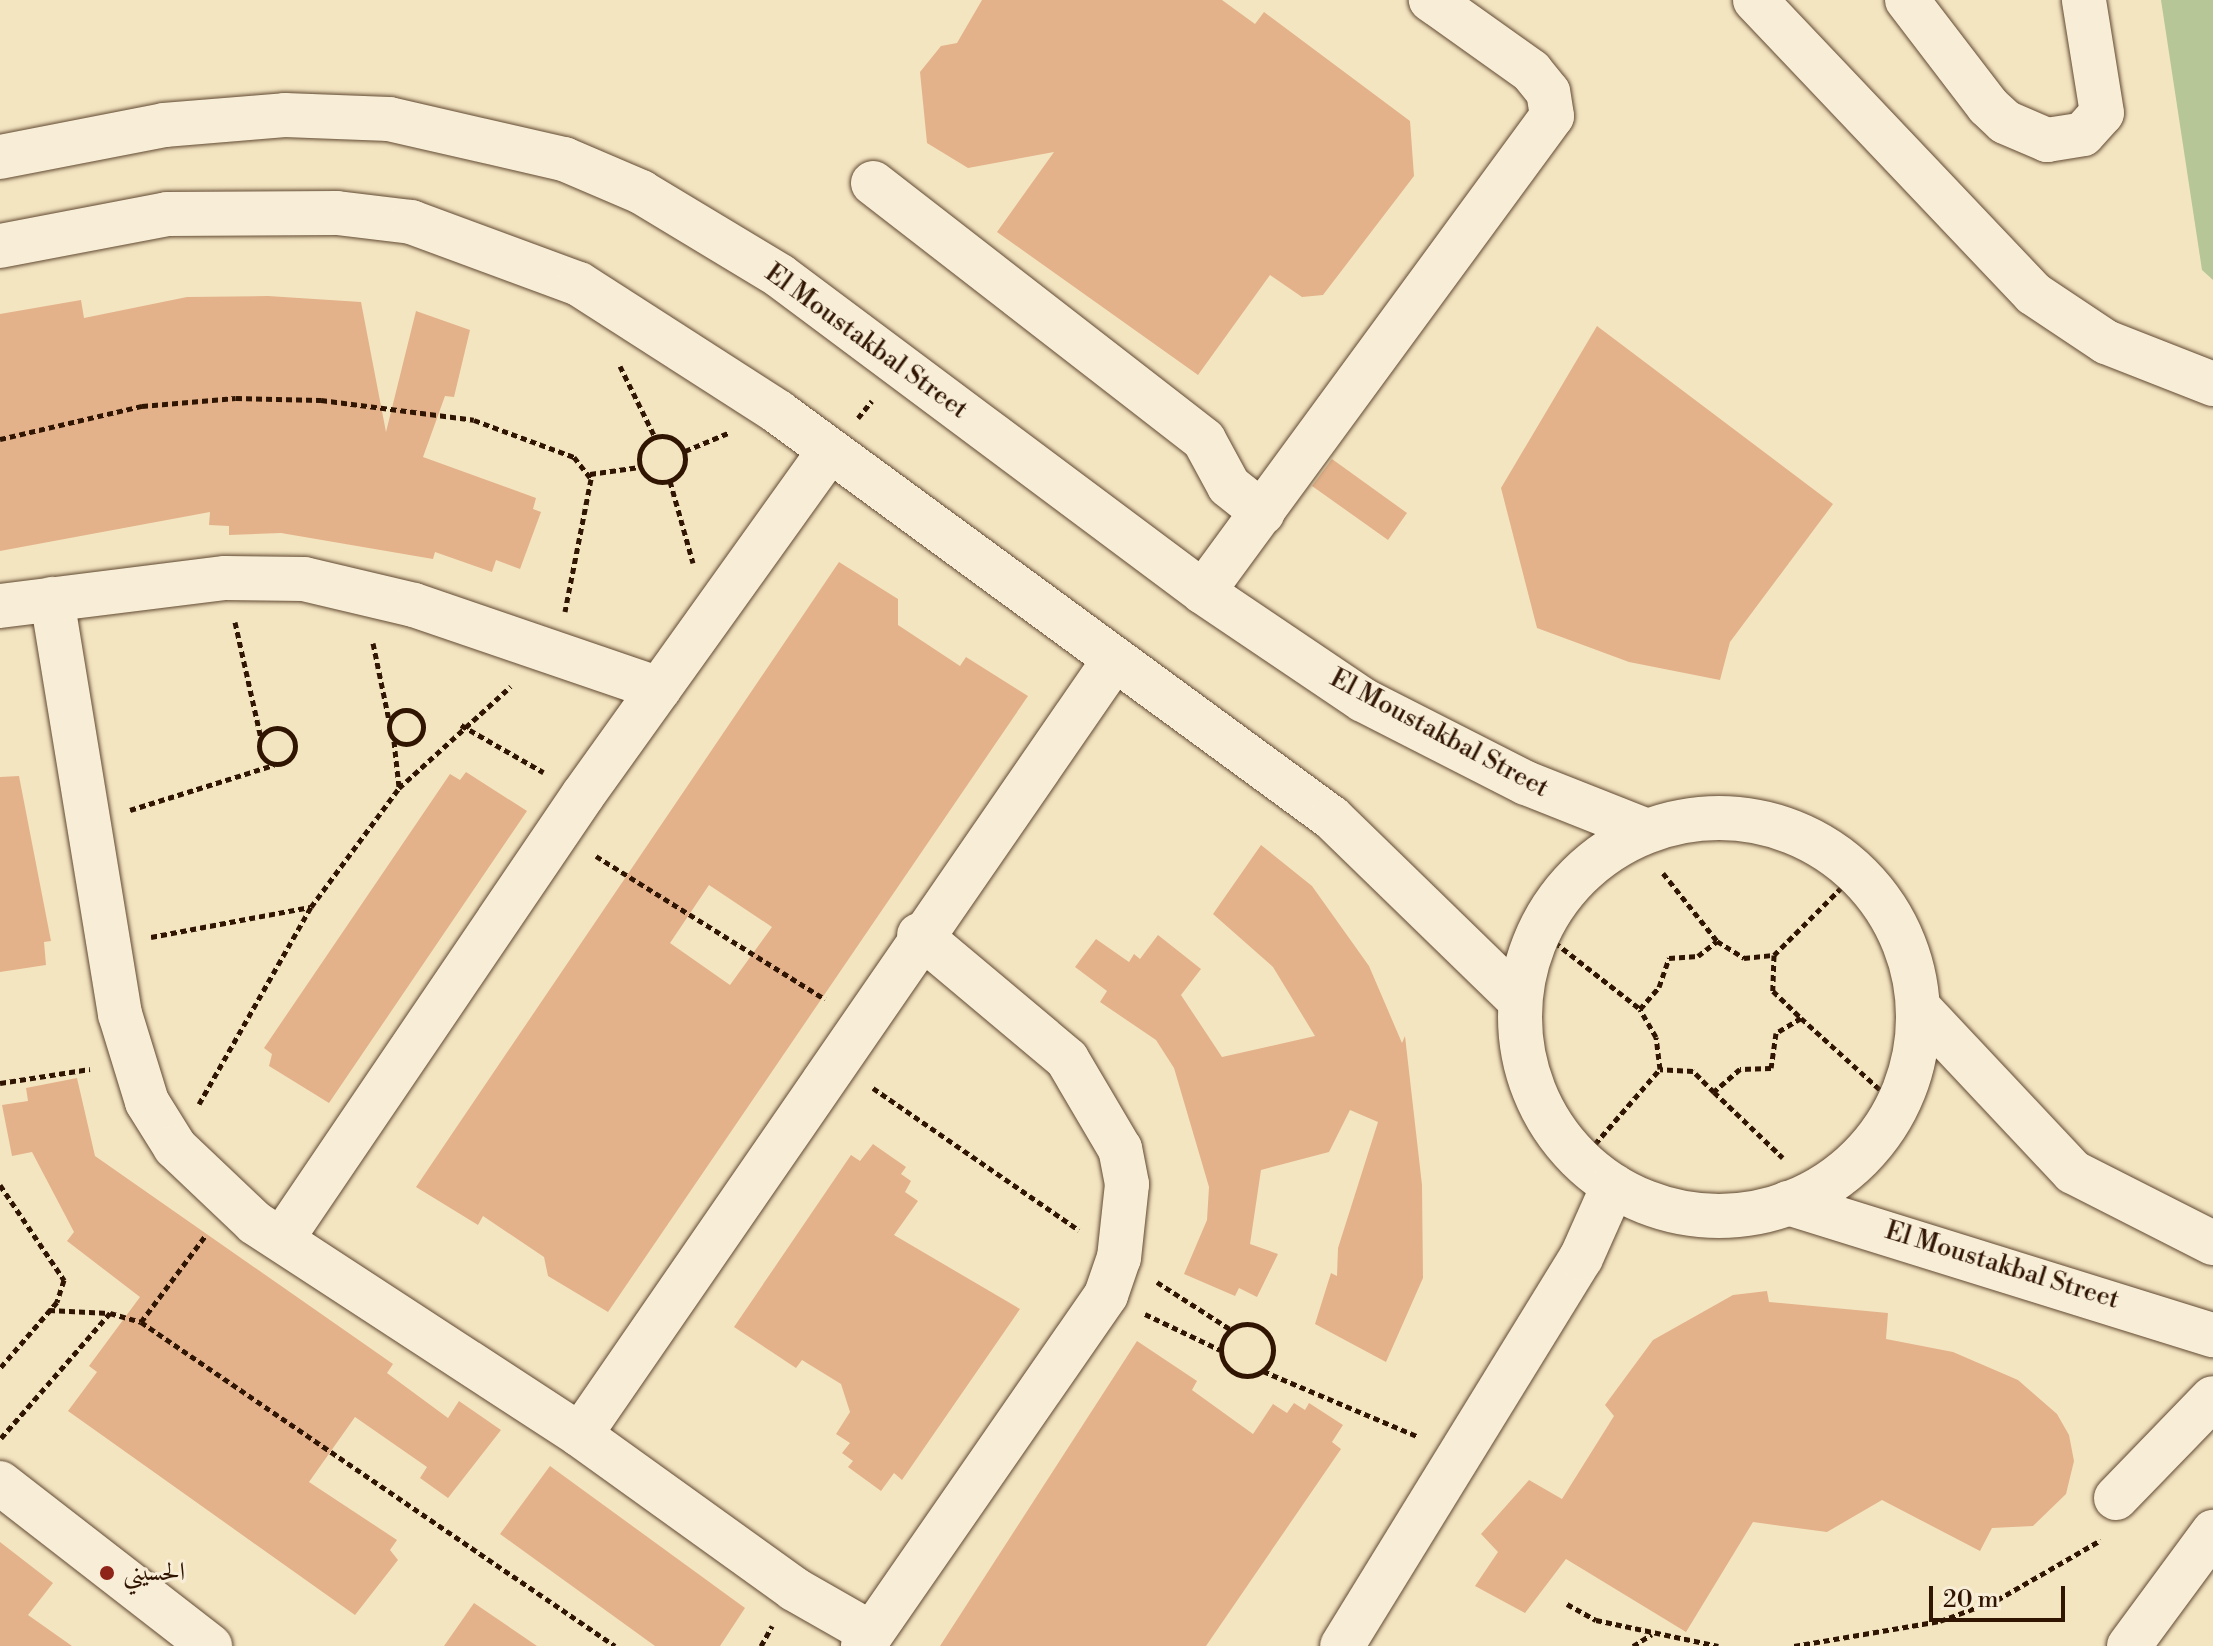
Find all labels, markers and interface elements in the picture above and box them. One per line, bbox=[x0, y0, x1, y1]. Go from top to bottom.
street label: El Moustakbal Street bbox=[759, 258, 973, 426]
street label: El Moustakbal Street bbox=[1324, 663, 1554, 805]
street label: El Moustakbal Street bbox=[1881, 1216, 2123, 1316]
place label: الحسيني bbox=[123, 1557, 185, 1589]
marker: الحسيني bbox=[98, 1564, 116, 1582]
scale bar bbox=[1933, 1570, 2069, 1620]
text: 20 m bbox=[1943, 1585, 1999, 1615]

